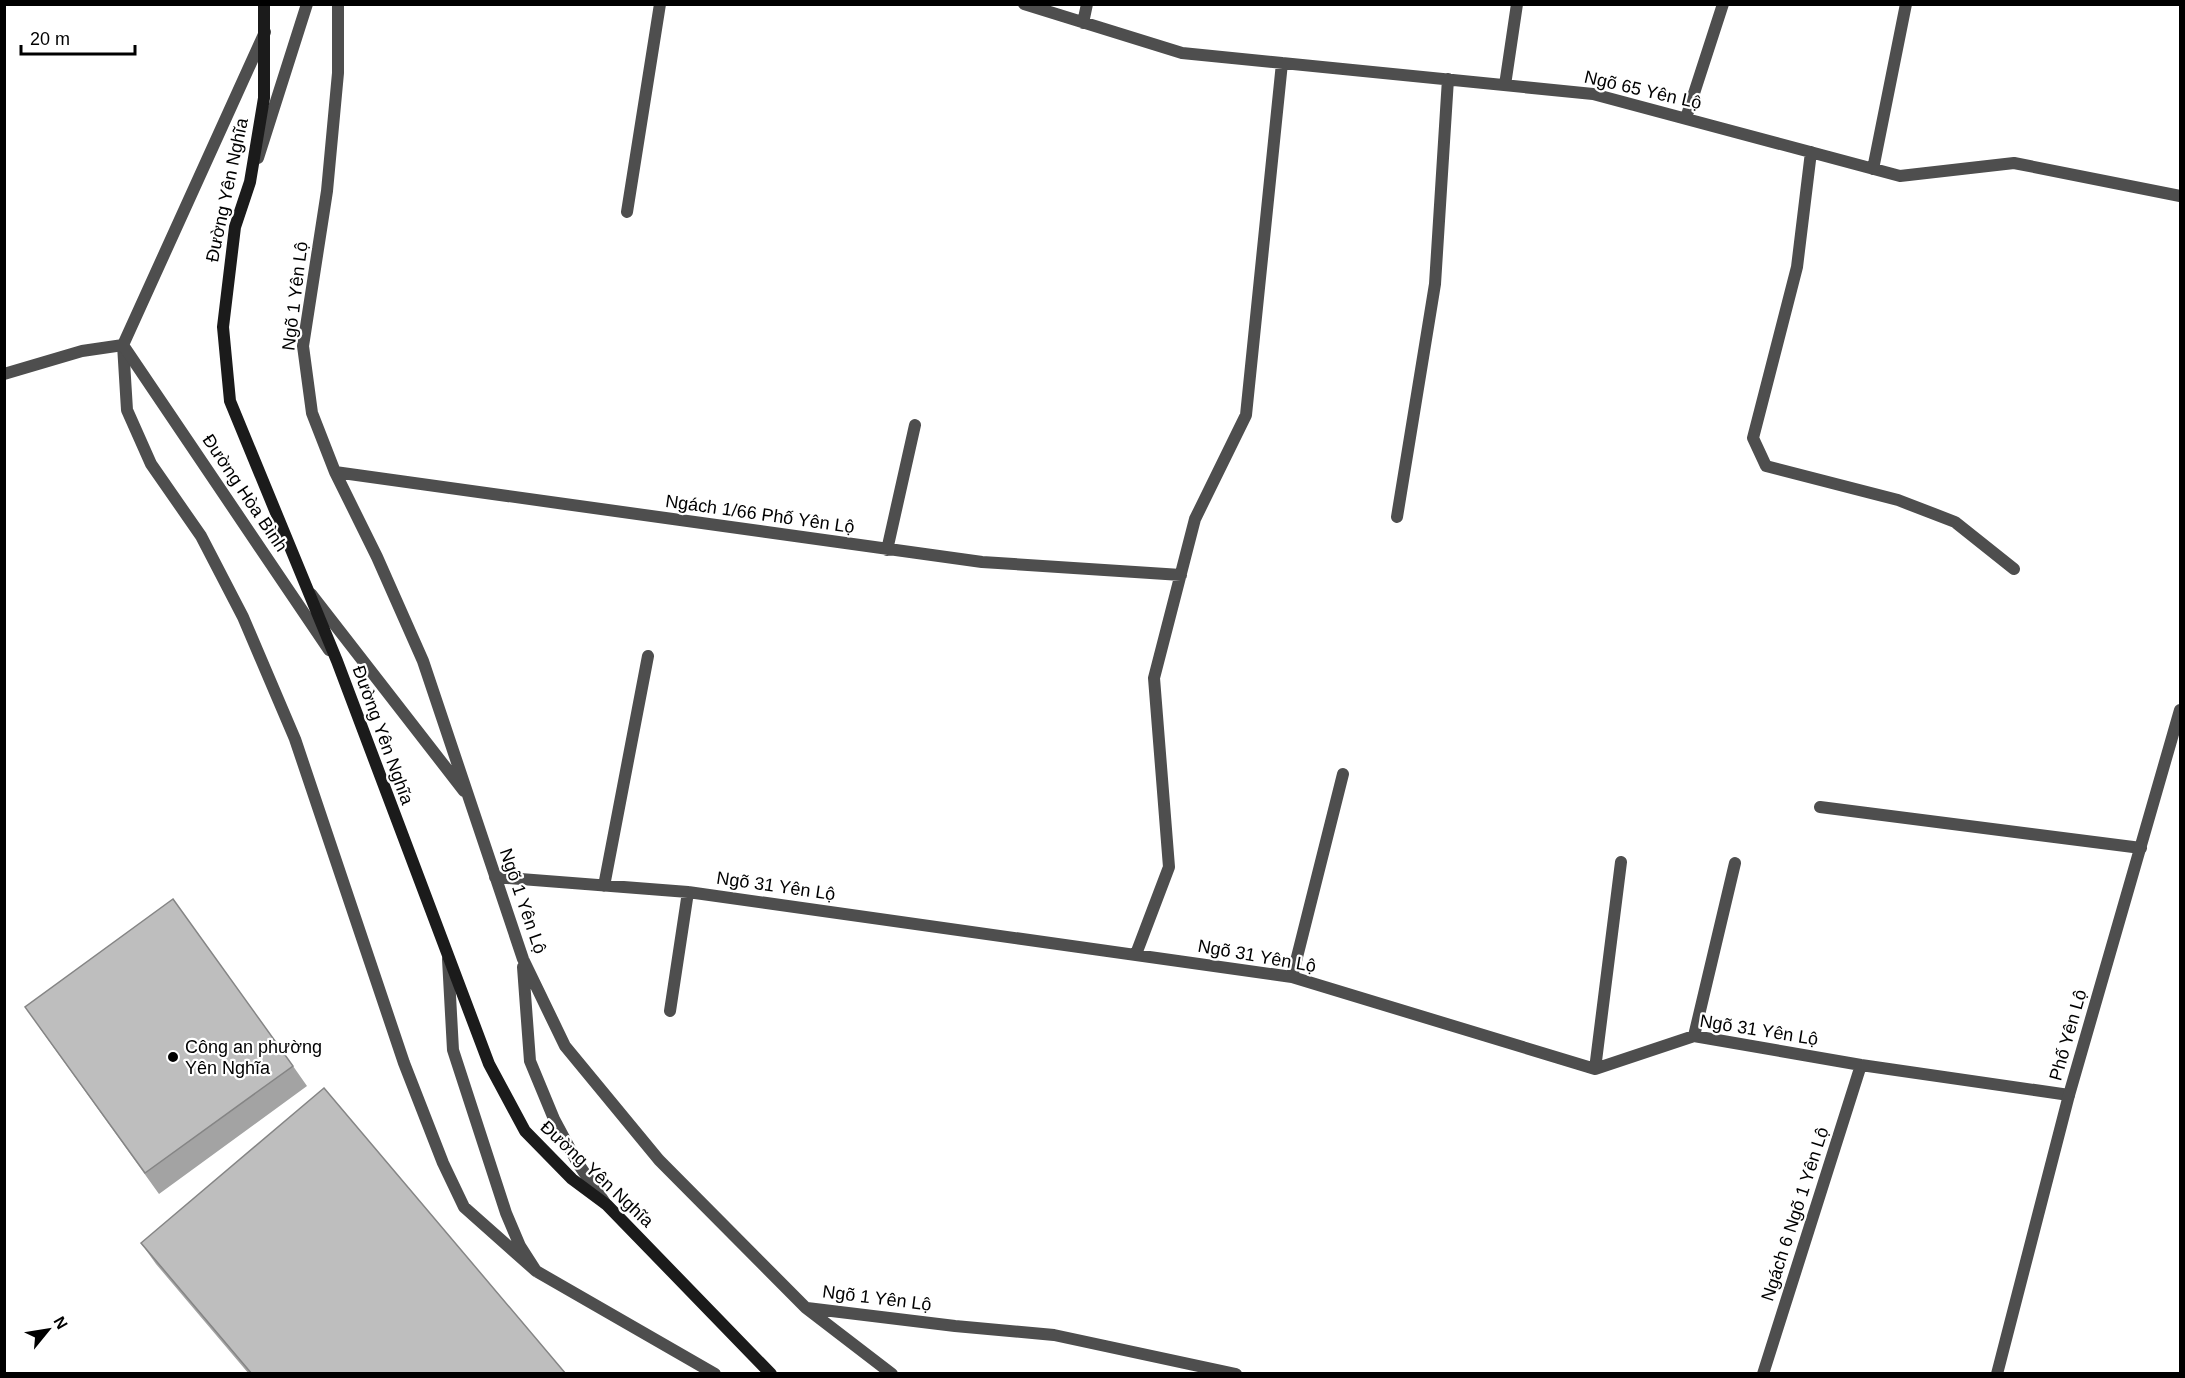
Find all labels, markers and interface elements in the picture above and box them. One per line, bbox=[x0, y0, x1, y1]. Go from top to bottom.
scale bar bbox=[21, 18, 135, 56]
text: 20 m bbox=[30, 29, 70, 49]
street label: Ngõ 65 Yên Lộ bbox=[1582, 67, 1704, 113]
street label: Đường Yên Nghĩa bbox=[202, 115, 252, 264]
street label: Ngõ 1 Yên Lộ bbox=[278, 240, 312, 352]
street label: Đường Hòa Bình bbox=[198, 431, 292, 555]
street label: Ngách 1/66 Phố Yên Lộ bbox=[664, 491, 856, 537]
street label: Đường Yên Nghĩa bbox=[349, 663, 418, 808]
street label: Ngõ 1 Yên Lộ bbox=[496, 846, 550, 956]
street label: Ngõ 31 Yên Lộ bbox=[715, 868, 837, 904]
street label: Ngõ 31 Yên Lộ bbox=[1196, 936, 1318, 976]
street label: Phố Yên Lộ bbox=[2045, 987, 2091, 1083]
street label: Ngõ 31 Yên Lộ bbox=[1698, 1011, 1820, 1049]
place label: Công an phường Yên Nghĩa bbox=[185, 1037, 322, 1078]
marker: Công an phường Yên Nghĩa bbox=[166, 1050, 180, 1064]
street label: Đường Yên Nghĩa bbox=[537, 1117, 658, 1232]
street label: Ngách 6 Ngõ 1 Yên Lộ bbox=[1757, 1124, 1833, 1304]
street label: Ngõ 1 Yên Lộ bbox=[821, 1281, 933, 1315]
north arrow bbox=[18, 1300, 78, 1360]
text: N bbox=[50, 1313, 71, 1332]

